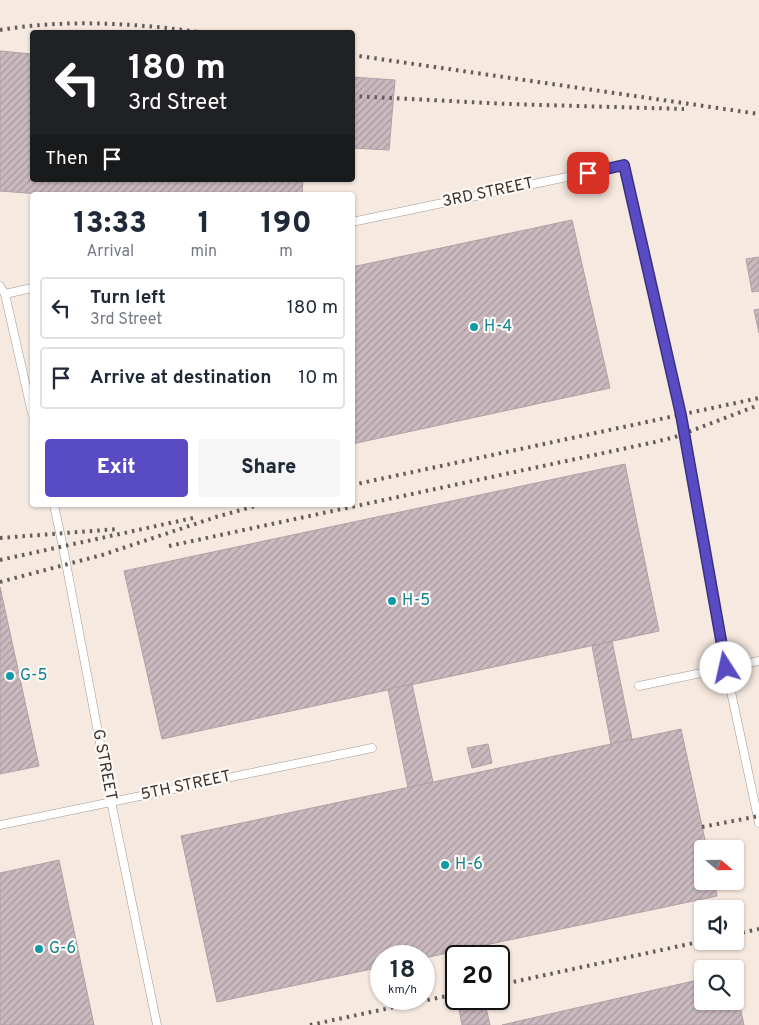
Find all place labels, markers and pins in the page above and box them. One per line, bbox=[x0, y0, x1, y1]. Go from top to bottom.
pin bbox=[567, 152, 609, 194]
place label: H-4 bbox=[484, 317, 512, 337]
marker: H-4 bbox=[468, 321, 480, 333]
place label: H-5 bbox=[402, 591, 430, 611]
marker: H-5 bbox=[386, 595, 398, 607]
place label: G-5 bbox=[20, 666, 47, 686]
marker: G-5 bbox=[4, 670, 16, 682]
place label: H-6 bbox=[455, 855, 483, 875]
marker: H-6 bbox=[439, 859, 451, 871]
place label: G-6 bbox=[49, 939, 76, 959]
marker: G-6 bbox=[33, 943, 45, 955]

